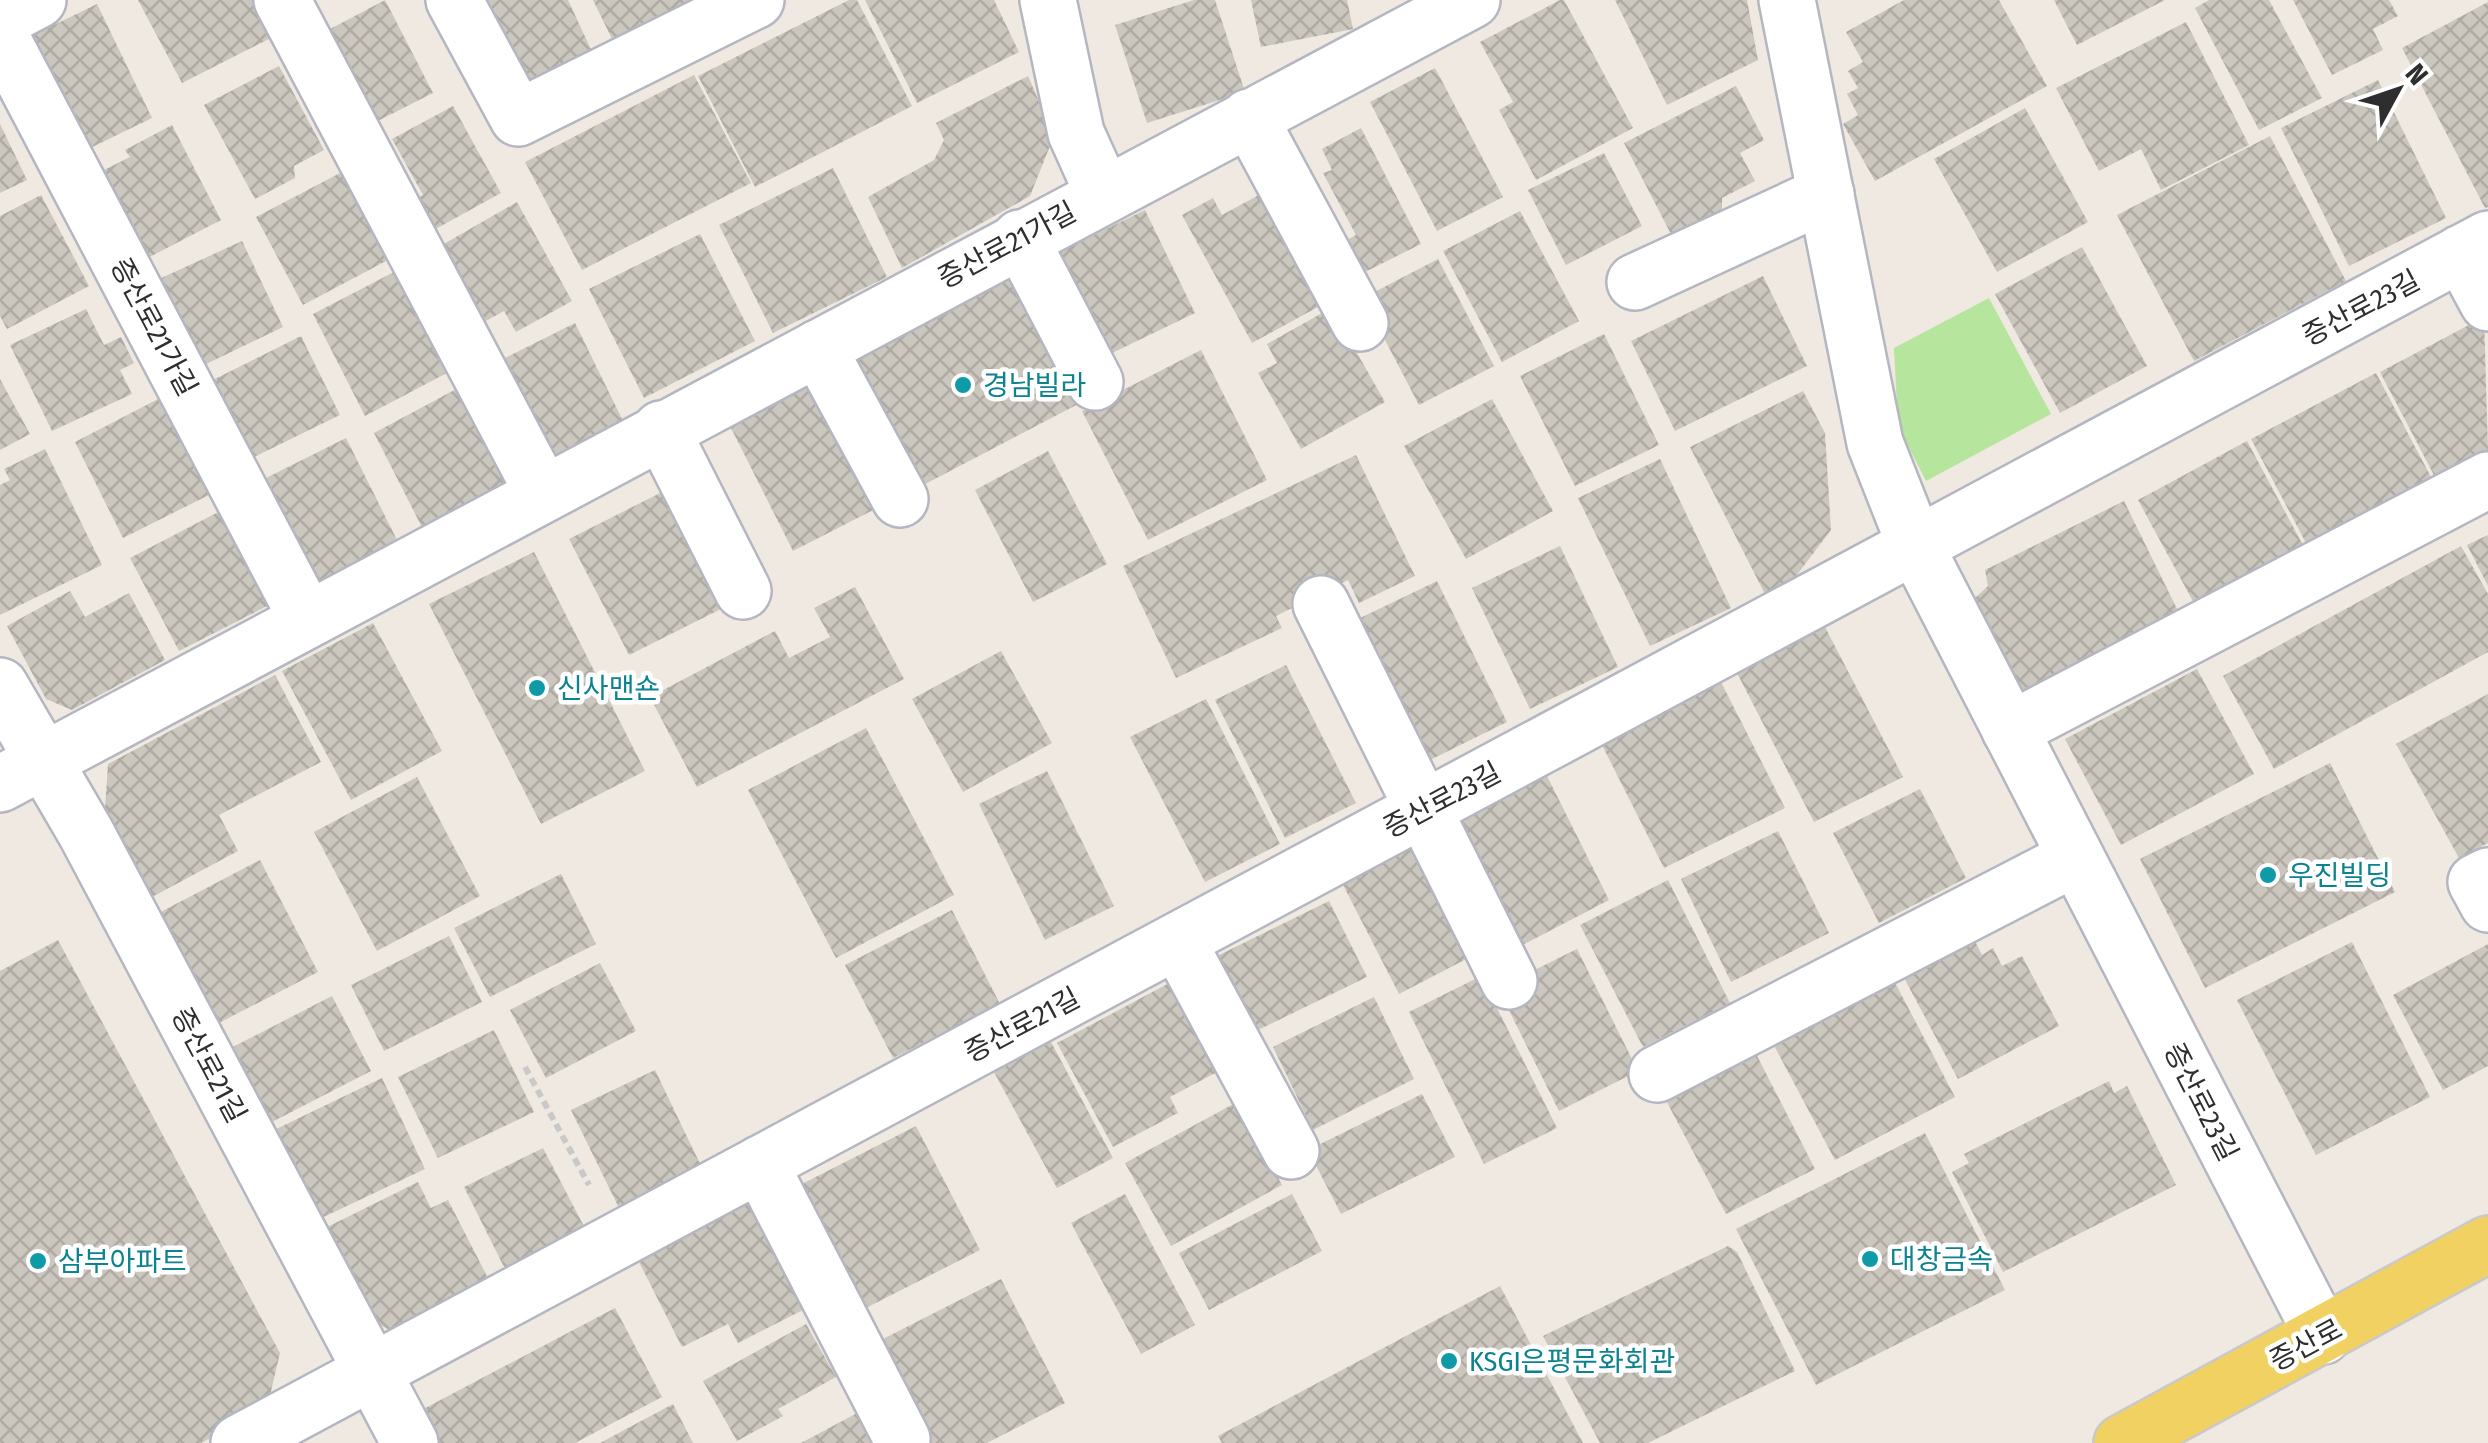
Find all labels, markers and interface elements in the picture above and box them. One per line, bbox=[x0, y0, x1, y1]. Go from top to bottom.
north arrow bbox=[2348, 40, 2448, 140]
text: N bbox=[2399, 57, 2435, 91]
street label: 증산로21가길 bbox=[932, 195, 1082, 295]
street label: 증산로21가길 bbox=[104, 252, 204, 402]
street label: 증산로23길 bbox=[2297, 263, 2425, 353]
place label: 경남빌라 bbox=[983, 369, 1086, 402]
marker: 경남빌라 bbox=[952, 374, 974, 396]
place label: 신사맨숀 bbox=[557, 672, 660, 705]
marker: 신사맨숀 bbox=[526, 677, 548, 699]
street label: 증산로23길 bbox=[1378, 755, 1506, 845]
place label: 우진빌딩 bbox=[2288, 859, 2391, 892]
marker: 우진빌딩 bbox=[2257, 864, 2279, 886]
street label: 증산로21길 bbox=[959, 981, 1085, 1069]
street label: 증산로21길 bbox=[165, 1002, 253, 1128]
street label: 증산로23길 bbox=[2157, 1037, 2245, 1167]
place label: 대창금속 bbox=[1890, 1243, 1993, 1276]
place label: 삼부아파트 bbox=[58, 1245, 187, 1278]
marker: 대창금속 bbox=[1859, 1248, 1881, 1270]
marker: 삼부아파트 bbox=[27, 1250, 49, 1272]
street label: 증산로 bbox=[2264, 1312, 2348, 1378]
place label: KSGI은평문화회관 bbox=[1469, 1345, 1675, 1378]
marker: KSGI은평문화회관 bbox=[1438, 1350, 1460, 1372]

